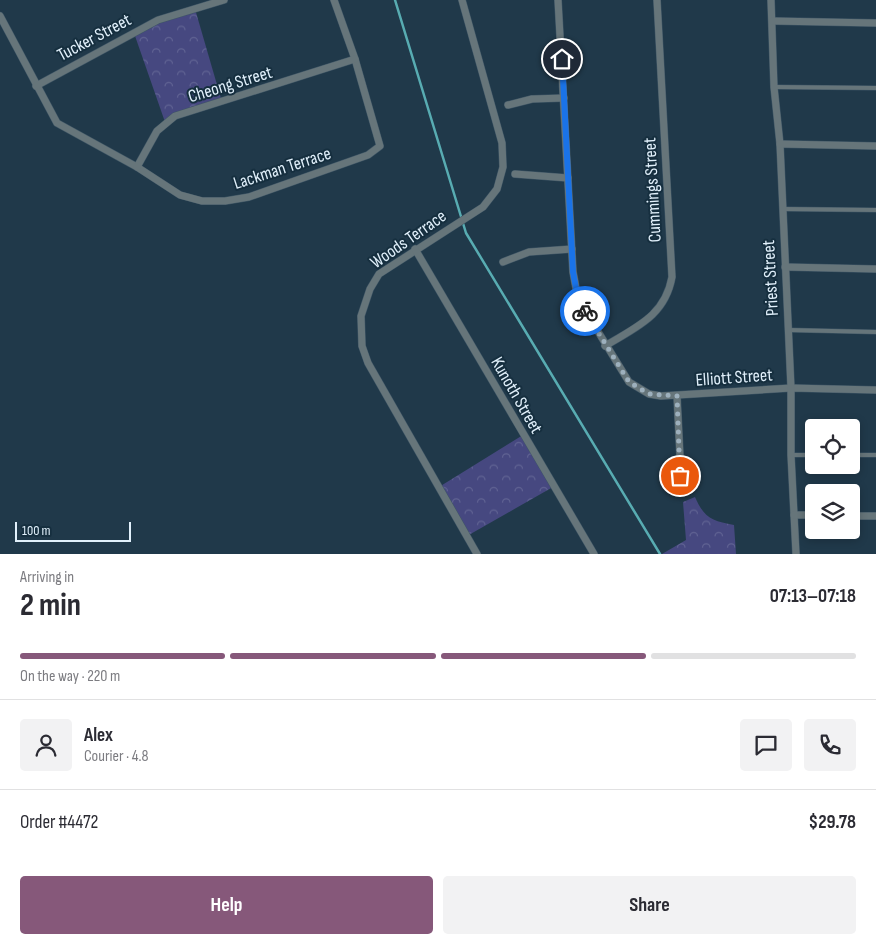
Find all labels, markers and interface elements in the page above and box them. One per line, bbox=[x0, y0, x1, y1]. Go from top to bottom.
street label: Tucker Street bbox=[54, 9, 135, 66]
pin bbox=[541, 38, 583, 80]
icon: home bbox=[548, 45, 576, 73]
street label: Cheong Street bbox=[186, 62, 275, 107]
street label: Cummings Street bbox=[639, 137, 666, 243]
street label: Lackman Terrace bbox=[231, 143, 334, 194]
street label: Woods Terrace bbox=[366, 206, 450, 273]
street label: Priest Street bbox=[758, 239, 783, 317]
courier bbox=[560, 286, 610, 336]
icon: bike bbox=[571, 297, 599, 325]
street label: Kunoth Street bbox=[486, 353, 547, 438]
street label: Elliott Street bbox=[695, 364, 774, 391]
map controls bbox=[805, 419, 860, 539]
button: locate bbox=[805, 419, 860, 474]
pin bbox=[659, 455, 701, 497]
icon: bag bbox=[666, 462, 694, 490]
button: layers bbox=[805, 484, 860, 539]
scale bar bbox=[15, 519, 131, 542]
text: 100 m bbox=[22, 522, 51, 539]
text: Arriving in bbox=[20, 568, 74, 587]
text: 07:13–07:18 bbox=[770, 585, 856, 608]
text: 2 min bbox=[20, 586, 81, 625]
text: On the way · 220 m bbox=[20, 667, 120, 686]
button: person bbox=[20, 719, 72, 771]
button: chat bbox=[740, 719, 792, 771]
button: phone bbox=[804, 719, 856, 771]
text: Alex bbox=[84, 724, 113, 747]
text: Courier · 4.8 bbox=[84, 747, 148, 766]
text: Order #4472 bbox=[20, 811, 98, 834]
text: $29.78 bbox=[808, 811, 856, 834]
button: Help bbox=[20, 876, 433, 934]
button: Share bbox=[443, 876, 856, 934]

